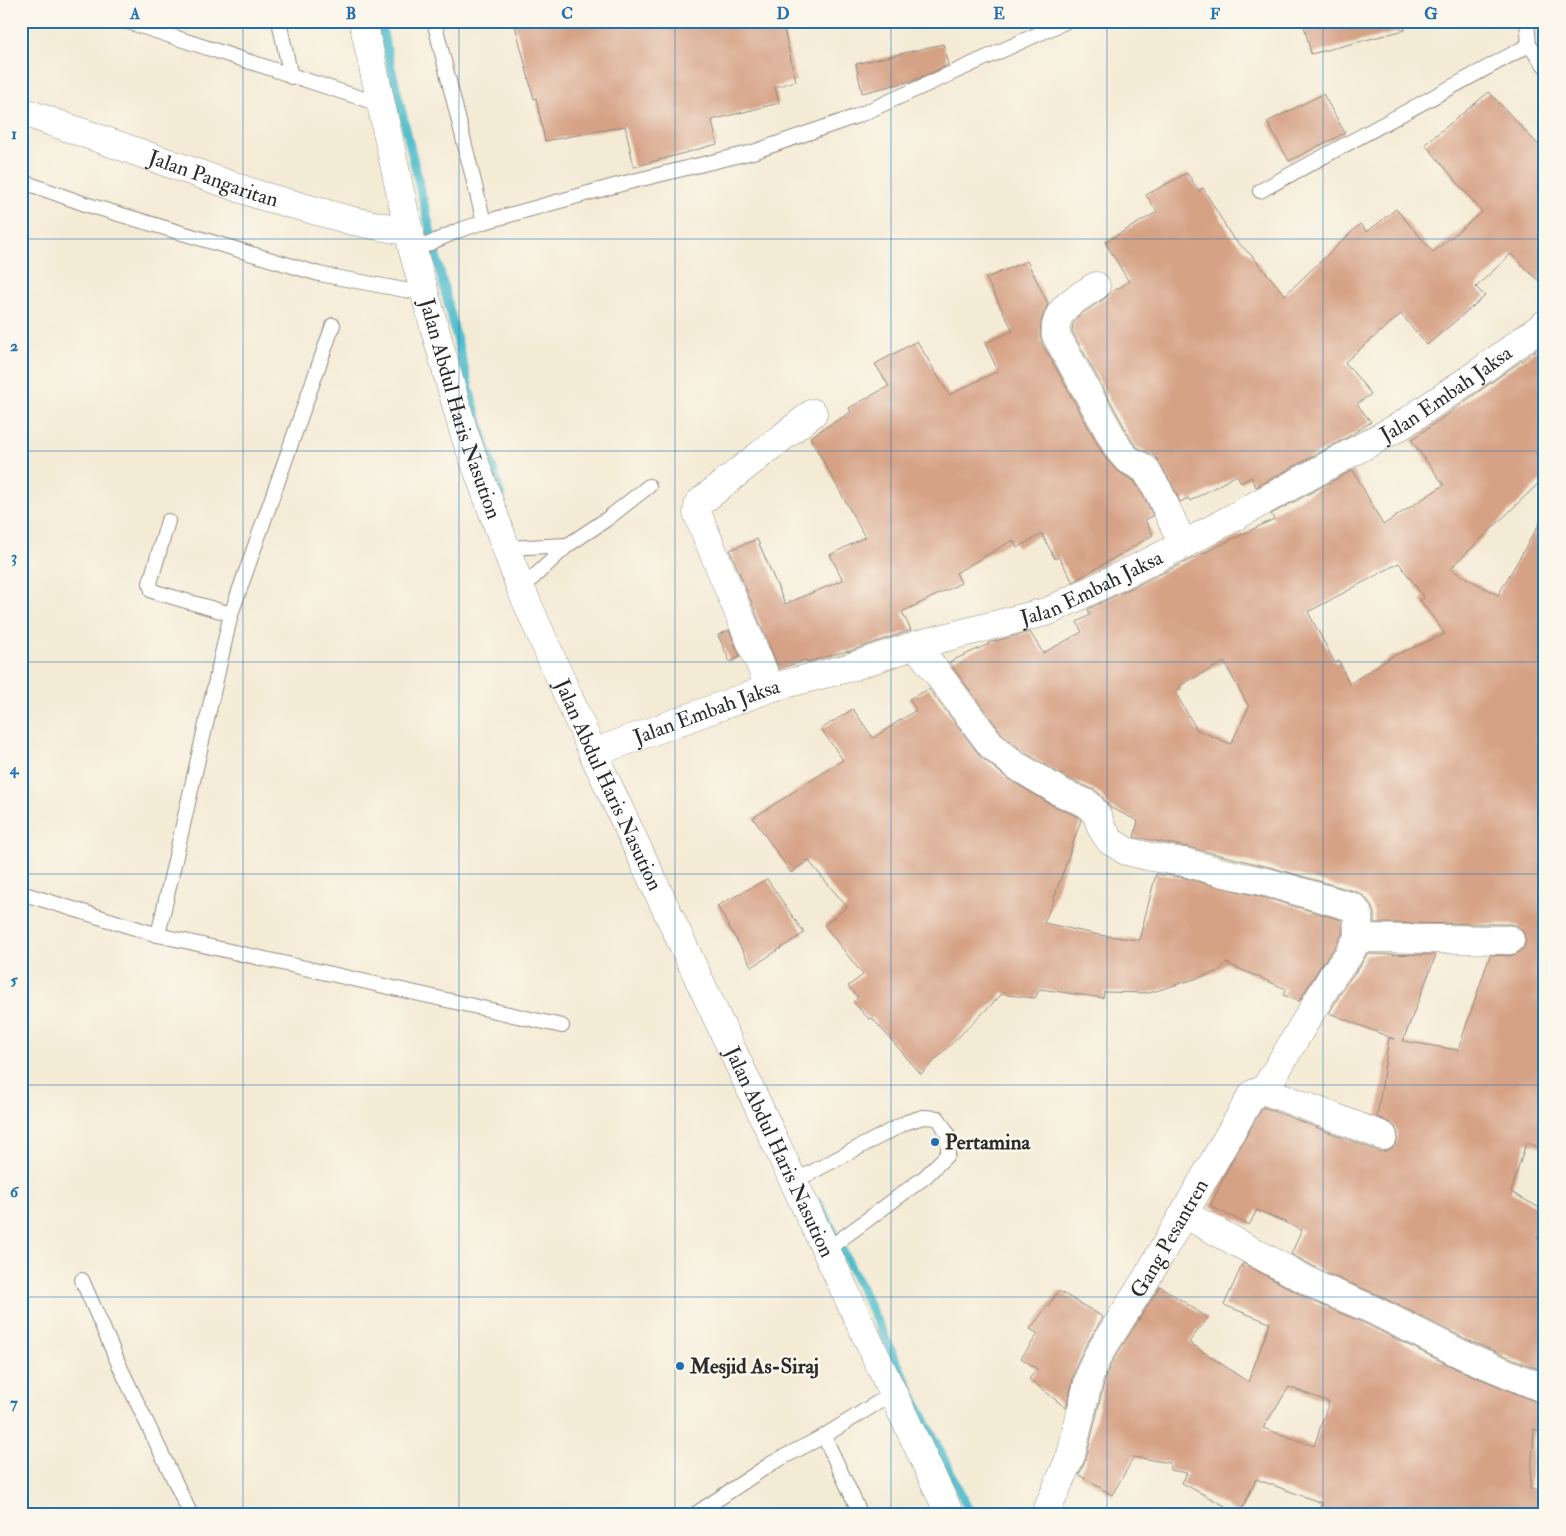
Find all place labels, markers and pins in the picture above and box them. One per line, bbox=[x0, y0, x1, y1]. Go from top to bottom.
place label: Pertamina bbox=[945, 1129, 1031, 1156]
marker: Pertamina bbox=[929, 1136, 941, 1148]
place label: Mesjid As-Siraj bbox=[689, 1353, 819, 1380]
marker: Mesjid As-Siraj bbox=[674, 1360, 686, 1372]

